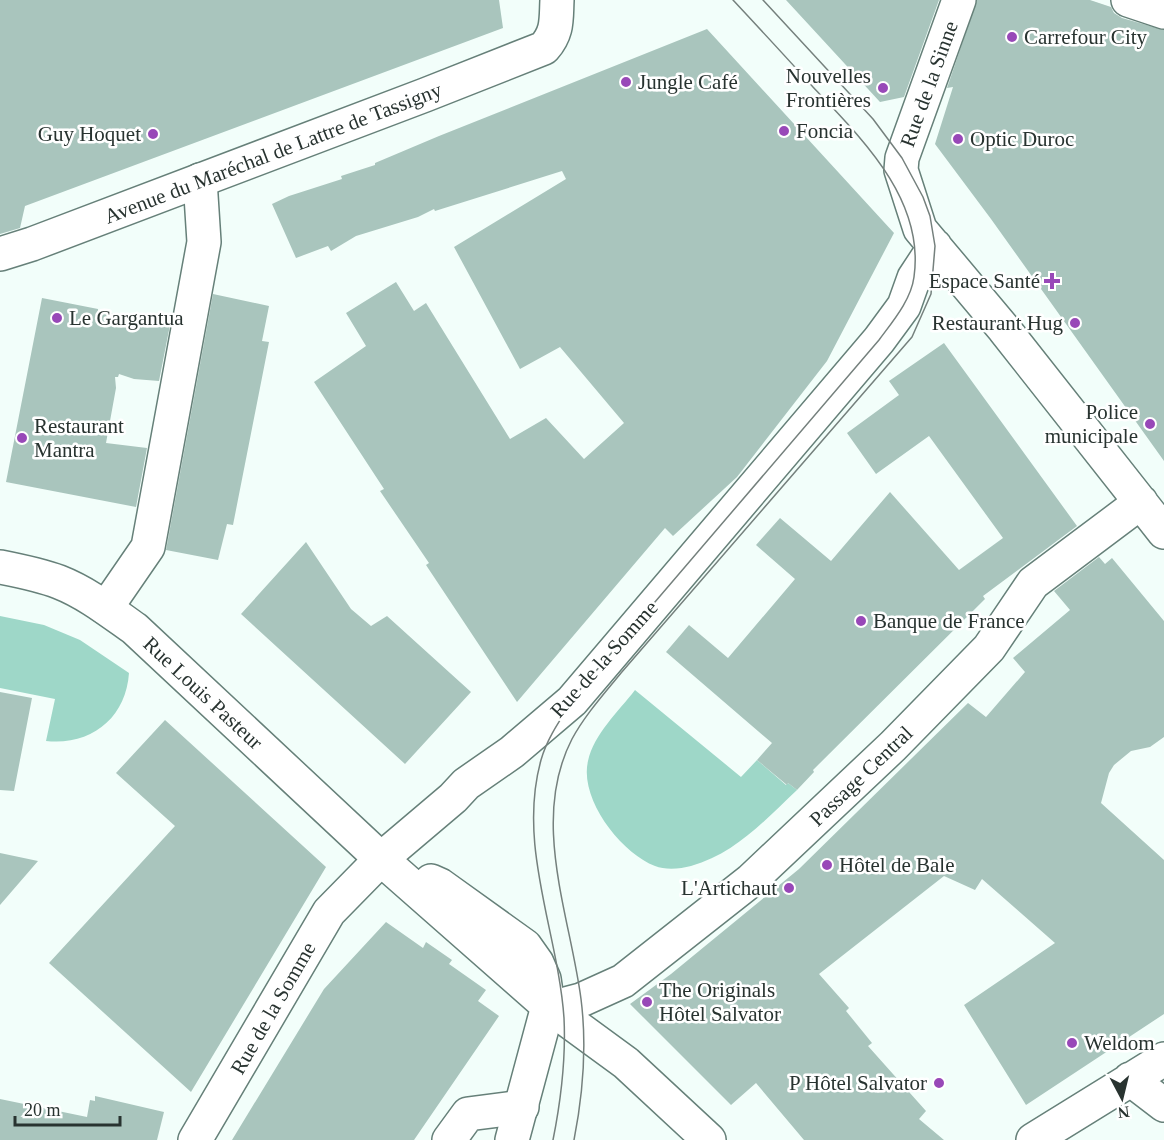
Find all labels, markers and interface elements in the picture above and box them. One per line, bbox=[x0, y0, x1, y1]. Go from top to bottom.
street label: Rue de la Sinne bbox=[895, 18, 963, 150]
place label: Carrefour City bbox=[1024, 25, 1148, 49]
marker: Carrefour City bbox=[1005, 30, 1019, 44]
place label: Nouvelles Frontières bbox=[786, 64, 871, 112]
place label: Jungle Café bbox=[638, 70, 738, 94]
marker: Jungle Café bbox=[619, 75, 633, 89]
street label: Avenue du Maréchal de Lattre de Tassigny bbox=[101, 77, 445, 229]
marker: Nouvelles Frontières bbox=[876, 81, 890, 95]
place label: Foncia bbox=[796, 119, 854, 143]
place label: Guy Hoquet bbox=[38, 122, 141, 146]
marker: Foncia bbox=[777, 124, 791, 138]
marker: Guy Hoquet bbox=[146, 127, 160, 141]
place label: Optic Duroc bbox=[970, 127, 1074, 151]
marker: Optic Duroc bbox=[951, 132, 965, 146]
place label: Espace Santé bbox=[929, 269, 1040, 293]
marker: Espace Santé bbox=[1045, 274, 1059, 288]
place label: Le Gargantua bbox=[69, 306, 184, 330]
marker: Le Gargantua bbox=[50, 311, 64, 325]
place label: Restaurant Hug bbox=[932, 311, 1063, 335]
marker: Restaurant Hug bbox=[1068, 316, 1082, 330]
place label: Police municipale bbox=[1045, 400, 1138, 448]
place label: Restaurant Mantra bbox=[34, 414, 124, 462]
marker: Police municipale bbox=[1143, 417, 1157, 431]
marker: Restaurant Mantra bbox=[15, 431, 29, 445]
street label: Rue de la Somme bbox=[545, 596, 663, 722]
place label: Banque de France bbox=[873, 609, 1025, 633]
marker: Banque de France bbox=[854, 614, 868, 628]
street label: Rue Louis Pasteur bbox=[139, 632, 267, 754]
street label: Passage Central bbox=[805, 721, 917, 831]
place label: Hôtel de Bale bbox=[839, 853, 954, 877]
marker: Hôtel de Bale bbox=[820, 858, 834, 872]
place label: L'Artichaut bbox=[681, 876, 777, 900]
marker: L'Artichaut bbox=[782, 881, 796, 895]
street label: Rue de la Somme bbox=[225, 938, 321, 1078]
place label: The Originals Hôtel Salvator bbox=[659, 978, 781, 1026]
marker: The Originals Hôtel Salvator bbox=[640, 995, 654, 1009]
place label: Weldom bbox=[1084, 1031, 1155, 1055]
marker: Weldom bbox=[1065, 1036, 1079, 1050]
north arrow bbox=[1092, 1068, 1152, 1128]
place label: P Hôtel Salvator bbox=[789, 1071, 927, 1095]
marker: P Hôtel Salvator bbox=[932, 1076, 946, 1090]
scale bar bbox=[15, 1089, 120, 1127]
text: 20 m bbox=[24, 1100, 61, 1120]
text: N bbox=[1117, 1103, 1131, 1122]

